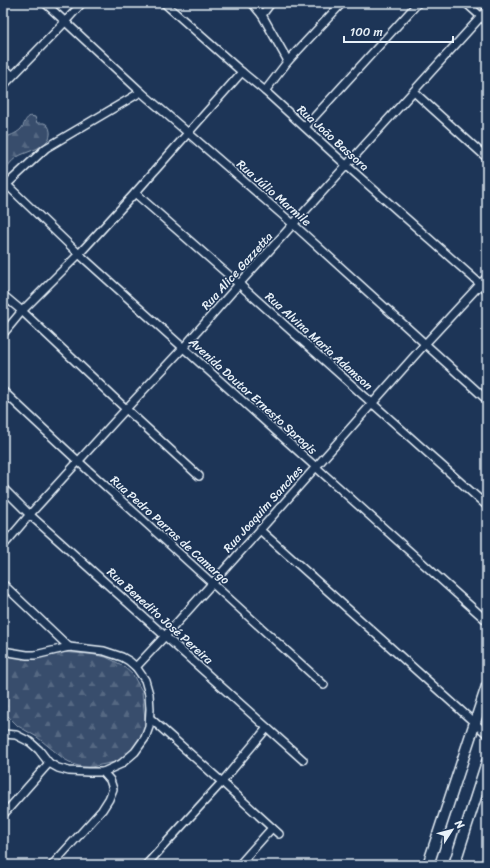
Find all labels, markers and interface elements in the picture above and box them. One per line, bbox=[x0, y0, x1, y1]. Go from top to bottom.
scale bar bbox=[344, 18, 453, 44]
text: 100 m bbox=[350, 21, 383, 43]
street label: Rua João Bassora bbox=[292, 99, 374, 177]
street label: Rua Júlio Marmile bbox=[231, 154, 317, 232]
street label: Rua Alice Gazzetta bbox=[196, 227, 278, 315]
street label: Rua Alvina Maria Adamson bbox=[260, 286, 378, 396]
street label: Avenida Doutor Ernesto Sprogis bbox=[183, 331, 323, 460]
street label: Rua Joaquim Sanches bbox=[217, 460, 309, 558]
street label: Rua Pedro Parras de Camargo bbox=[105, 470, 235, 590]
street label: Rua Benedito José Pereira bbox=[102, 562, 219, 671]
north arrow bbox=[432, 810, 472, 850]
text: N bbox=[449, 815, 470, 833]

